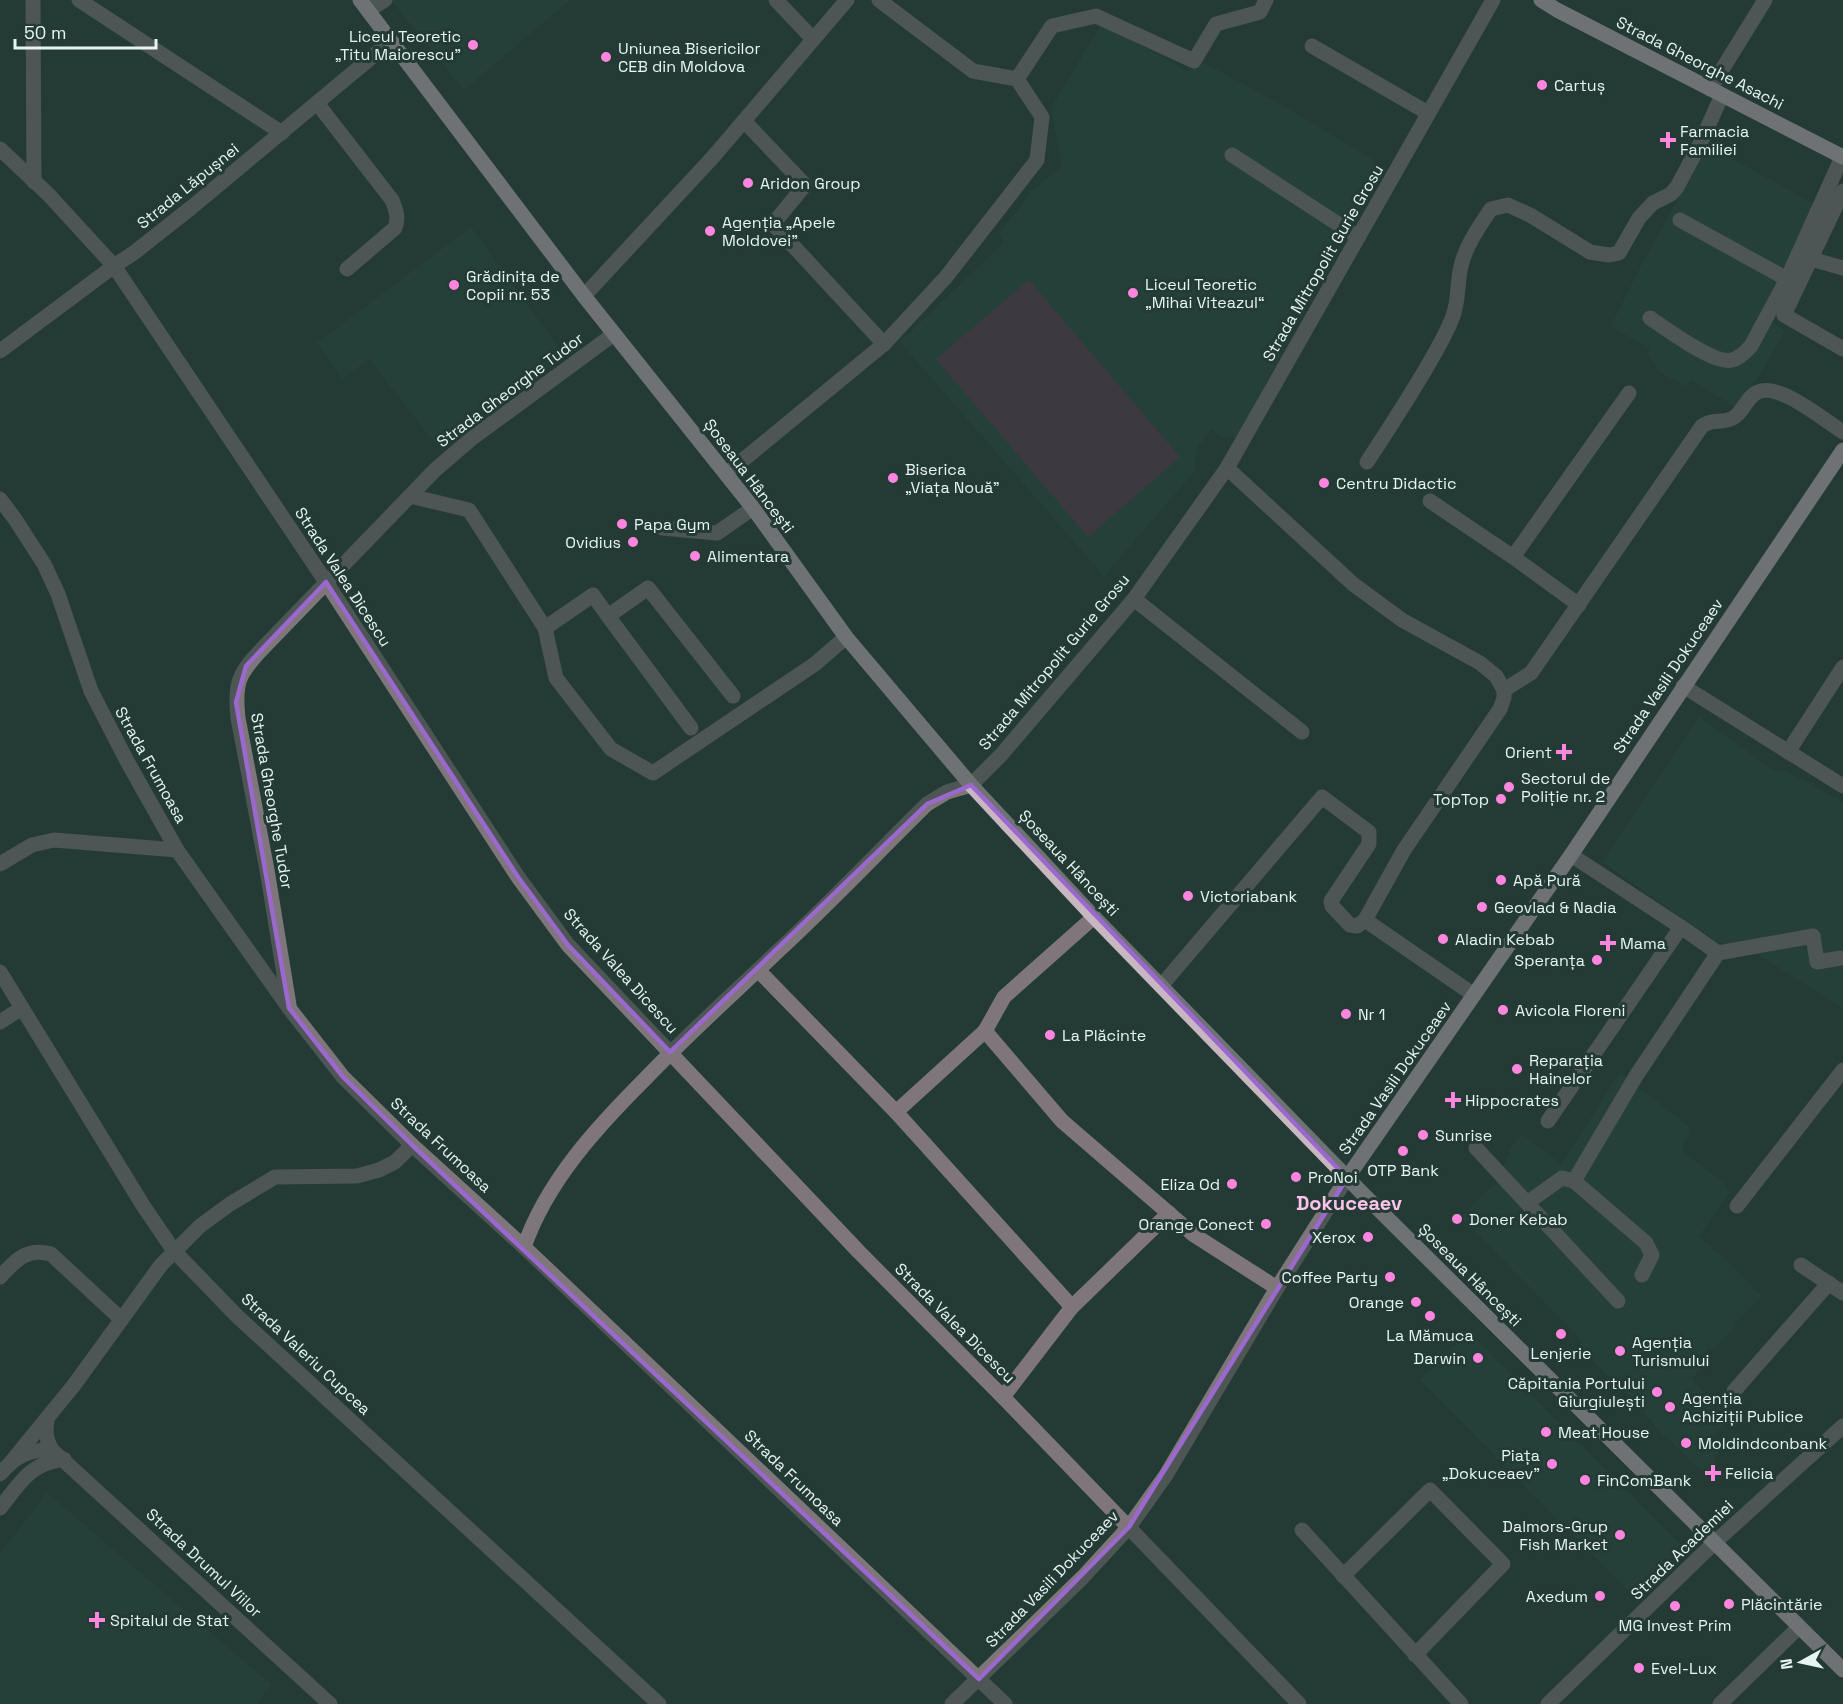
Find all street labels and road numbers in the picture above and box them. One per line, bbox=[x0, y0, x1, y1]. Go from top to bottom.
street label: Strada Gheorghe Asachi bbox=[1613, 12, 1787, 114]
street label: Strada Lăpușnei bbox=[133, 138, 243, 234]
street label: Strada Mitropolit Gurie Grosu bbox=[1258, 161, 1388, 365]
street label: Strada Gheorghe Tudor bbox=[432, 328, 588, 452]
street label: Șoseaua Hâncești bbox=[699, 415, 799, 537]
street label: Strada Valea Dicescu bbox=[290, 503, 396, 651]
street label: Strada Mitropolit Gurie Grosu bbox=[974, 569, 1134, 755]
street label: Strada Vasili Dokuceaev bbox=[1608, 594, 1728, 758]
street label: Strada Frumoasa bbox=[110, 703, 192, 827]
street label: Strada Gheorghe Tudor bbox=[246, 711, 298, 891]
street label: Șoseaua Hâncești bbox=[1014, 805, 1124, 921]
street label: Strada Valea Dicescu bbox=[559, 904, 683, 1038]
street label: Strada Vasili Dokuceaev bbox=[1334, 997, 1456, 1159]
street label: Strada Frumoasa bbox=[386, 1093, 496, 1197]
street label: Șoseaua Hâncești bbox=[1414, 1219, 1526, 1331]
street label: Strada Valea Dicescu bbox=[890, 1258, 1020, 1388]
street label: Strada Valeriu Cupcea bbox=[237, 1288, 375, 1420]
street label: Strada Frumoasa bbox=[740, 1425, 848, 1531]
street label: Strada Academiei bbox=[1626, 1496, 1738, 1604]
street label: Strada Drumul Viilor bbox=[142, 1504, 266, 1622]
street label: Strada Vasili Dokuceaev bbox=[981, 1506, 1123, 1652]

